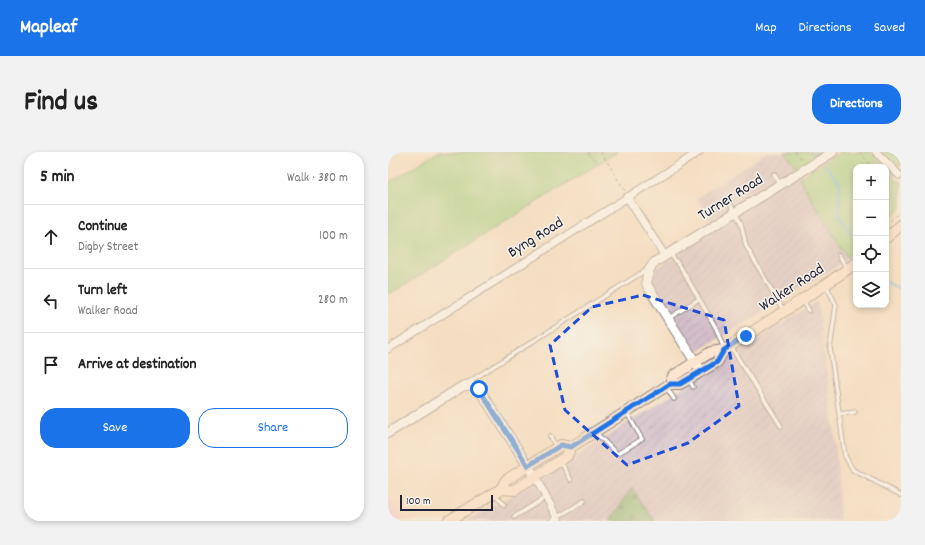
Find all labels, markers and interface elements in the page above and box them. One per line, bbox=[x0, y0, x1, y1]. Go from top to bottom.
text: Mapleaf bbox=[20, 15, 77, 42]
text: Map bbox=[755, 18, 777, 38]
text: Directions bbox=[799, 18, 852, 38]
text: Saved bbox=[874, 18, 905, 38]
text: Find us bbox=[24, 84, 98, 124]
button: Directions bbox=[812, 84, 901, 124]
map controls bbox=[853, 164, 889, 308]
button: + bbox=[853, 164, 889, 200]
text: 5 min bbox=[40, 166, 74, 190]
text: Walk · 380 m bbox=[287, 169, 348, 188]
street label: Turner Road bbox=[694, 169, 768, 227]
button: − bbox=[853, 200, 889, 236]
street label: Byng Road bbox=[504, 212, 568, 264]
text: Continue bbox=[78, 216, 127, 238]
icon: ahead bbox=[40, 226, 62, 248]
text: 100 m bbox=[319, 227, 348, 246]
button: locate bbox=[853, 236, 889, 272]
text: Digby Street bbox=[78, 238, 138, 257]
street label: Walker Road bbox=[755, 258, 829, 318]
button: layers bbox=[853, 272, 889, 308]
text: Turn left bbox=[78, 280, 127, 302]
icon: left bbox=[40, 290, 62, 312]
text: 280 m bbox=[318, 291, 348, 310]
text: Walker Road bbox=[78, 302, 138, 321]
route end bbox=[737, 327, 755, 345]
icon: arrive bbox=[40, 354, 62, 376]
text: Arrive at destination bbox=[78, 354, 196, 376]
route start bbox=[470, 380, 488, 398]
button: Save bbox=[40, 408, 190, 448]
button: Share bbox=[198, 408, 348, 448]
scale bar bbox=[400, 493, 493, 512]
text: 100 m bbox=[406, 494, 430, 510]

